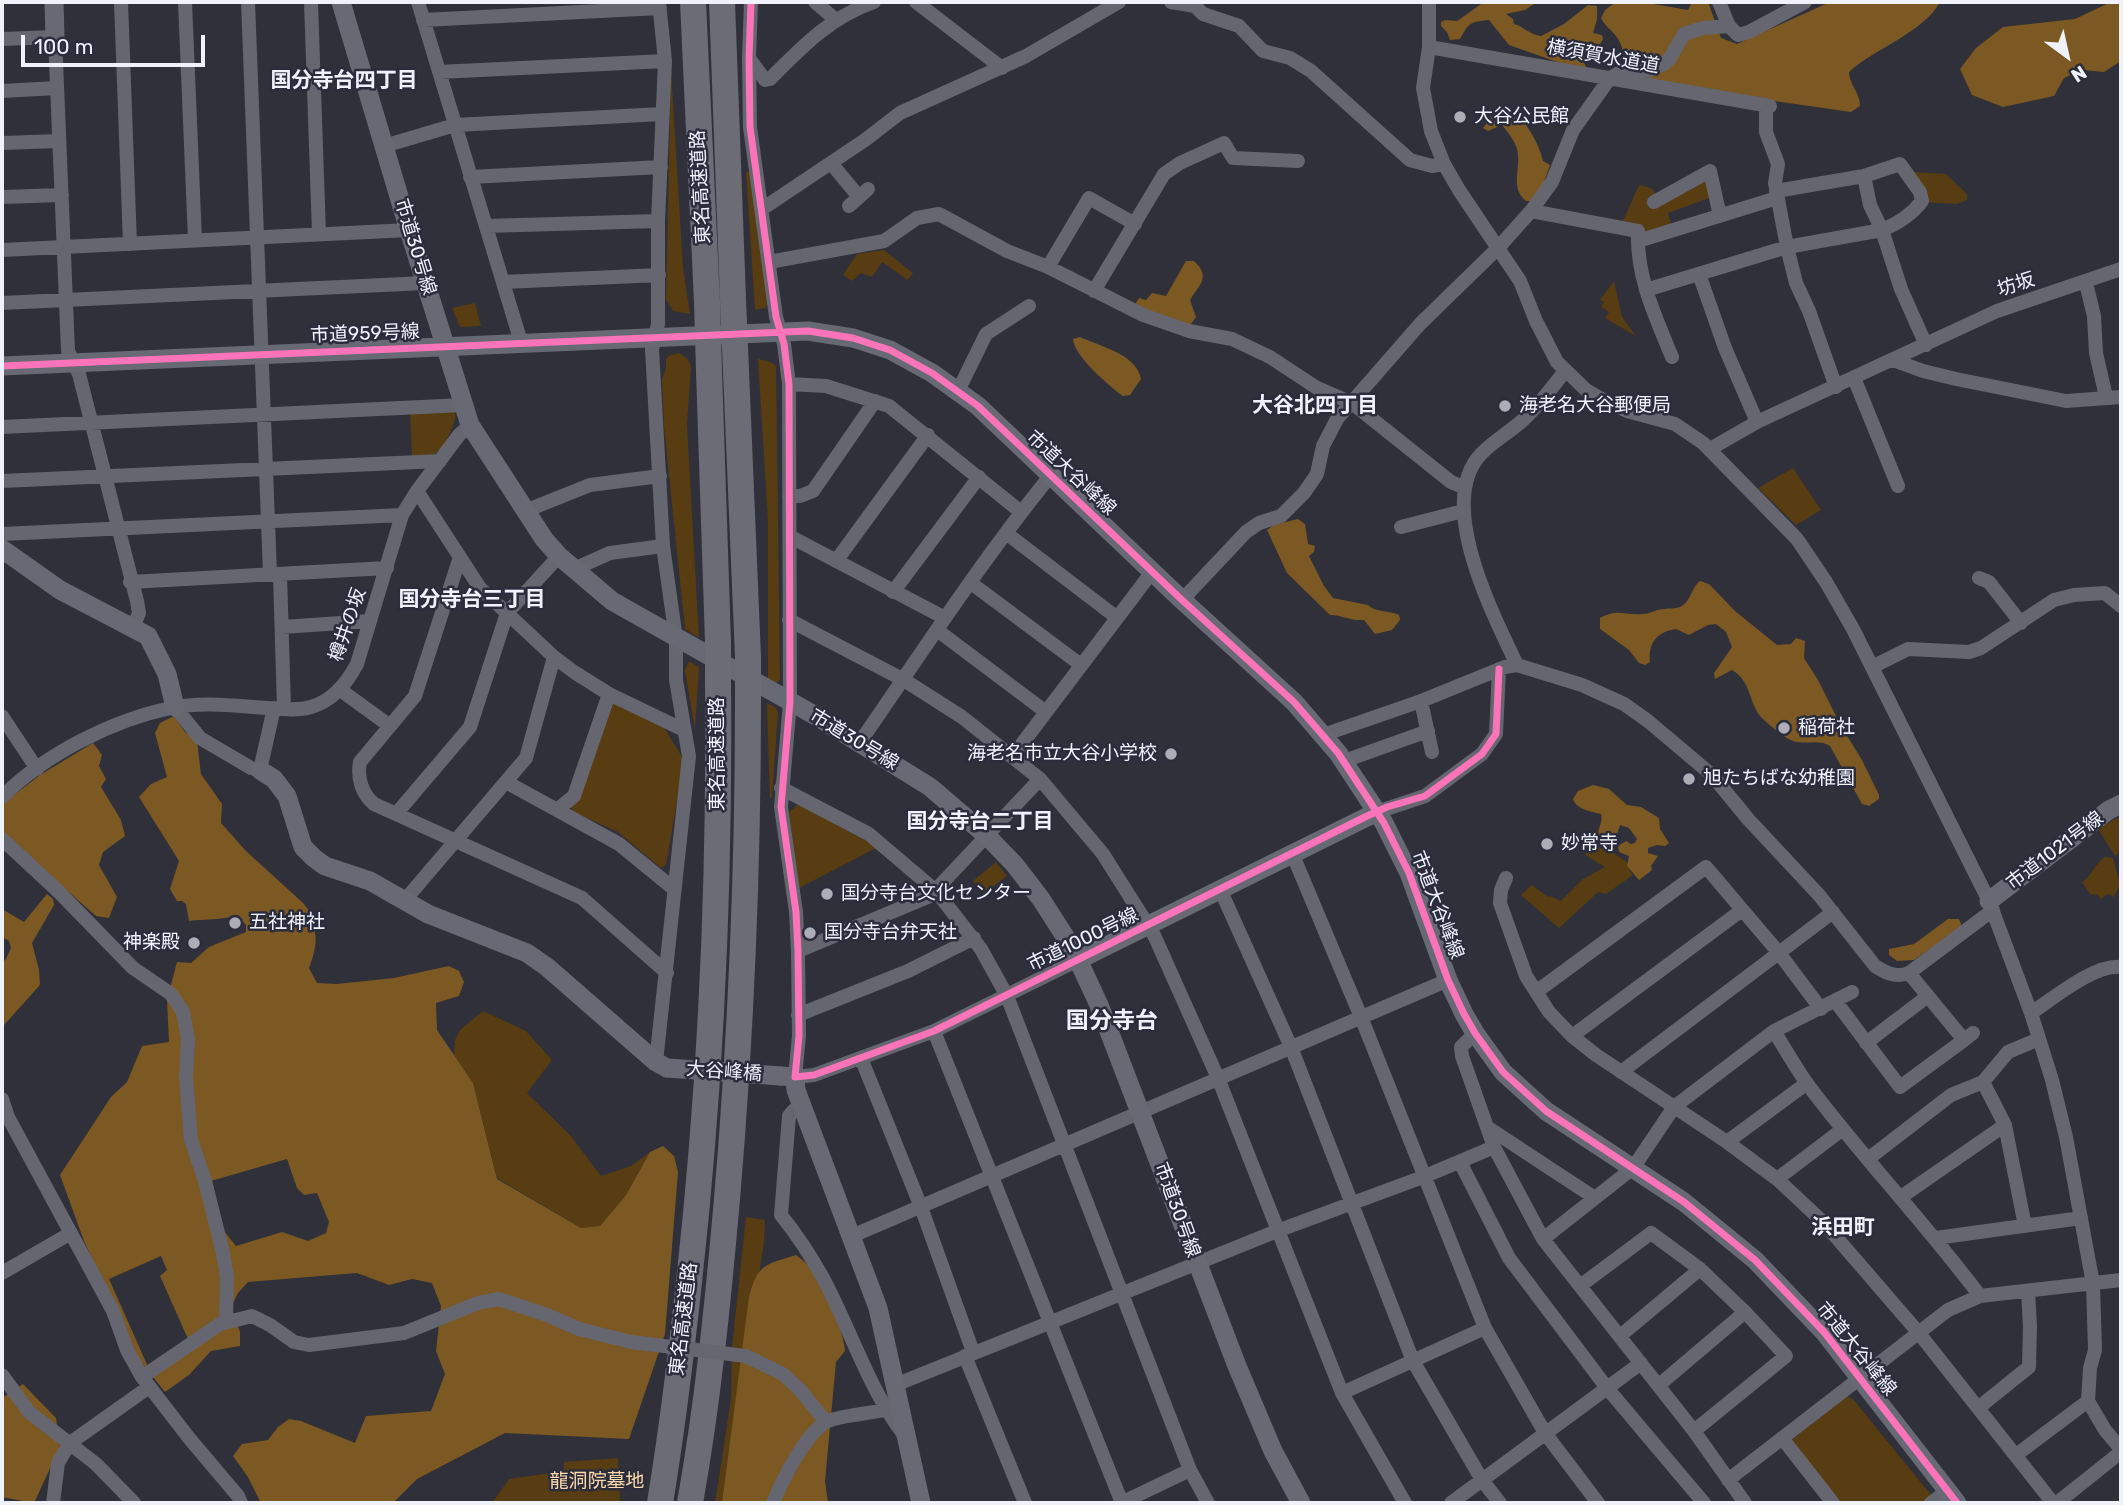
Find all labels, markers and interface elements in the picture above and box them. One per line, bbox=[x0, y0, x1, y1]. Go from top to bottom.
scale bar bbox=[24, 21, 208, 65]
north arrow bbox=[2032, 21, 2102, 91]
text: 100 m bbox=[34, 34, 93, 59]
street label: 横須賀水道道 bbox=[1545, 36, 1661, 78]
text: N bbox=[2067, 61, 2091, 87]
district label: 国分寺台四丁目 bbox=[271, 68, 417, 94]
place label: 大谷公民館 bbox=[1474, 106, 1569, 128]
marker: 大谷公民館 bbox=[1452, 109, 1468, 125]
street label: 東名高速道路 bbox=[687, 129, 715, 245]
street label: 市道30号線 bbox=[390, 196, 440, 298]
street label: 坊坂 bbox=[1994, 268, 2038, 302]
street label: 市道959号線 bbox=[310, 321, 420, 347]
district label: 大谷北四丁目 bbox=[1252, 393, 1378, 419]
place label: 海老名大谷郵便局 bbox=[1519, 395, 1671, 417]
marker: 海老名大谷郵便局 bbox=[1497, 398, 1513, 414]
street label: 市道大谷峰線 bbox=[1022, 426, 1120, 520]
street label: 樽井の坂 bbox=[325, 585, 371, 665]
district label: 国分寺台三丁目 bbox=[399, 587, 545, 613]
street label: 東名高速道路 bbox=[707, 697, 729, 811]
street label: 市道30号線 bbox=[805, 705, 903, 775]
place label: 稲荷社 bbox=[1798, 717, 1855, 739]
marker: 稲荷社 bbox=[1776, 720, 1792, 736]
place label: 海老名市立大谷小学校 bbox=[967, 743, 1157, 765]
marker: 海老名市立大谷小学校 bbox=[1163, 746, 1179, 762]
place label: 旭たちばな幼稚園 bbox=[1703, 768, 1855, 790]
marker: 旭たちばな幼稚園 bbox=[1681, 771, 1697, 787]
street label: 市道1021号線 bbox=[2002, 807, 2108, 895]
district label: 国分寺台二丁目 bbox=[907, 809, 1053, 835]
place label: 妙常寺 bbox=[1561, 833, 1618, 855]
marker: 妙常寺 bbox=[1539, 836, 1555, 852]
street label: 市道大谷峰線 bbox=[1406, 848, 1468, 962]
place label: 国分寺台文化センター bbox=[841, 883, 1031, 905]
marker: 国分寺台文化センター bbox=[819, 886, 835, 902]
street label: 市道1000号線 bbox=[1024, 903, 1142, 977]
place label: 五社神社 bbox=[249, 912, 325, 934]
marker: 五社神社 bbox=[227, 915, 243, 931]
place label: 国分寺台弁天社 bbox=[824, 922, 957, 944]
marker: 国分寺台弁天社 bbox=[802, 925, 818, 941]
place label: 神楽殿 bbox=[123, 932, 180, 954]
marker: 神楽殿 bbox=[186, 935, 202, 951]
district label: 国分寺台 bbox=[1066, 1007, 1158, 1035]
street label: 大谷峰橋 bbox=[685, 1058, 763, 1086]
street label: 市道30号線 bbox=[1149, 1159, 1205, 1261]
district label: 浜田町 bbox=[1812, 1215, 1874, 1241]
street label: 東名高速道路 bbox=[666, 1261, 702, 1377]
street label: 市道大谷峰線 bbox=[1811, 1298, 1901, 1400]
park label: 龍洞院墓地 bbox=[550, 1471, 644, 1493]

